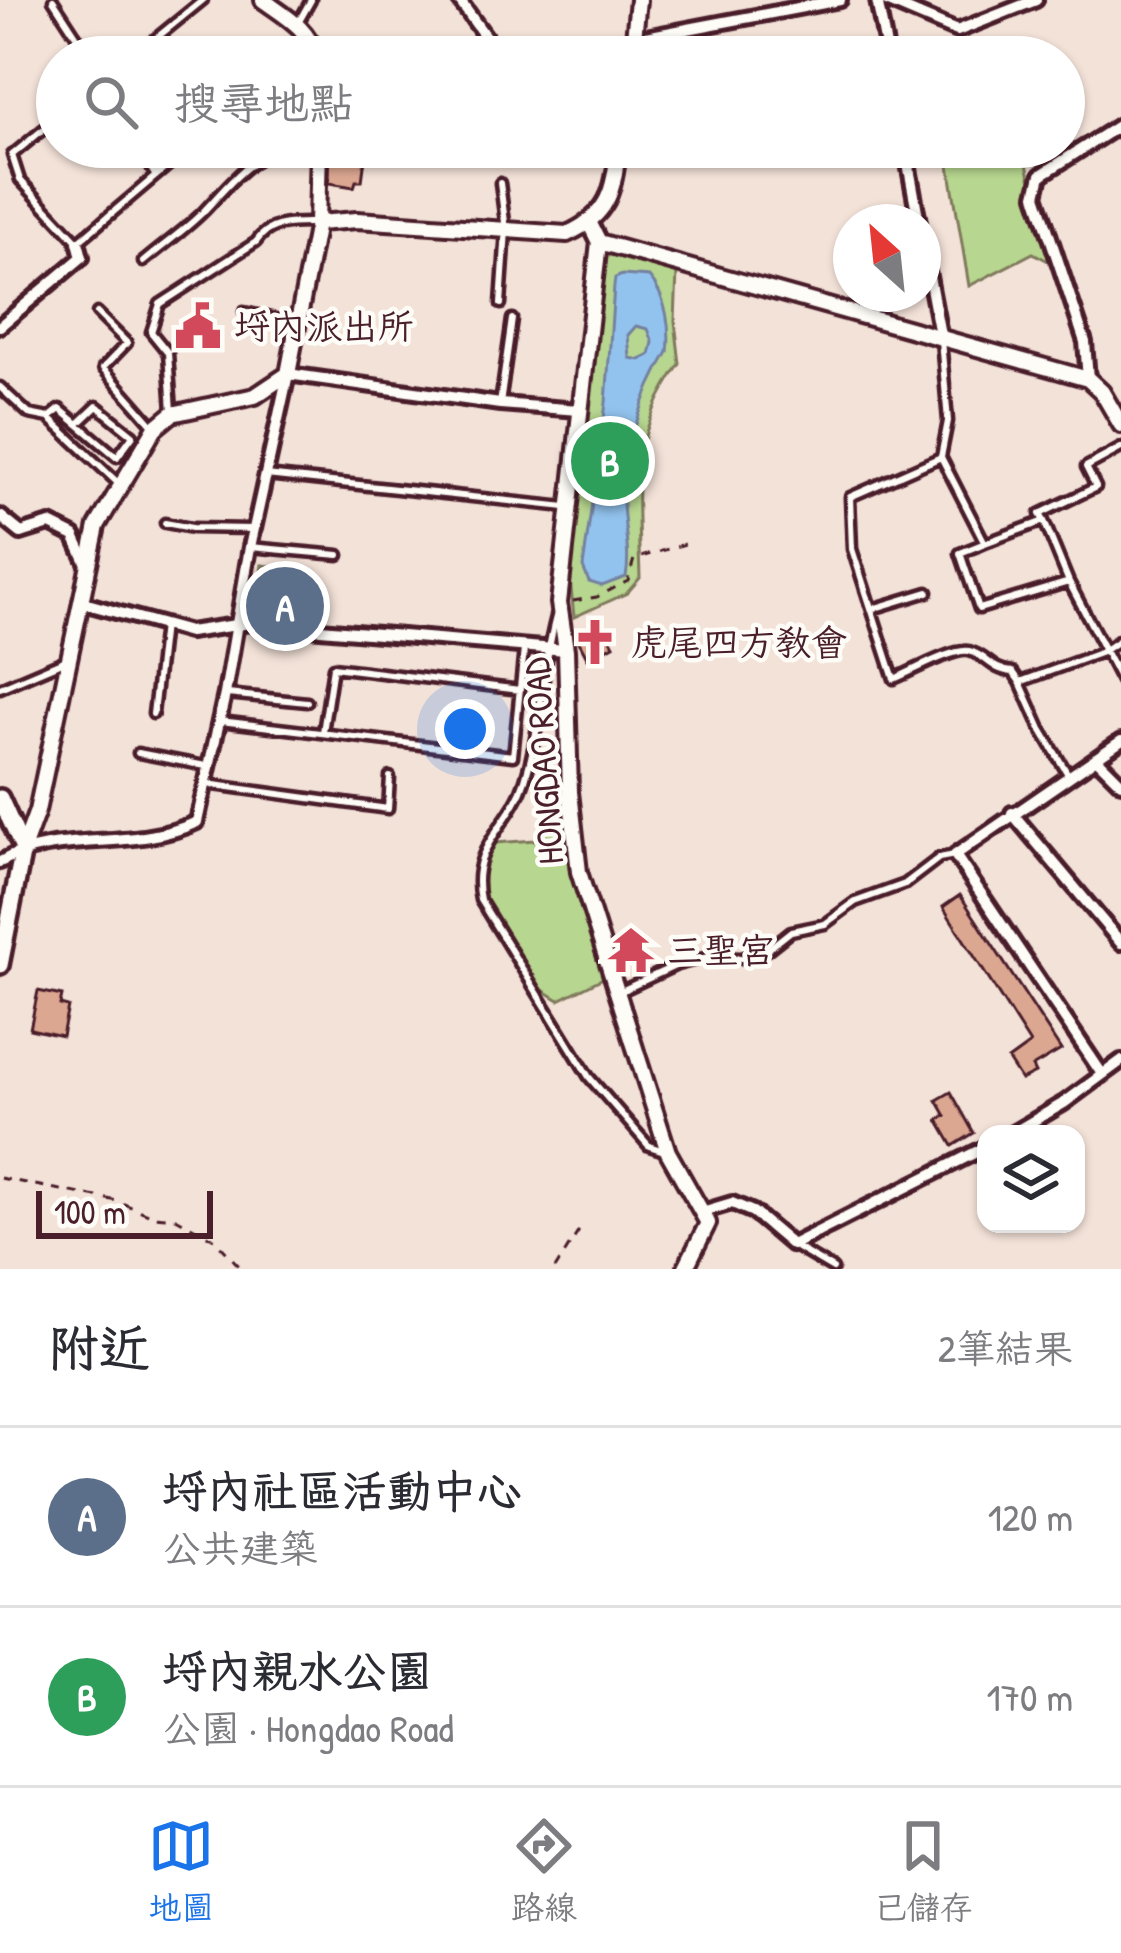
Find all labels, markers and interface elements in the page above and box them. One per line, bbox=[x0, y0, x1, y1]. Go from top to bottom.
search box bbox=[36, 36, 1085, 168]
icon: search bbox=[78, 69, 144, 135]
text: 搜尋地點 bbox=[174, 72, 354, 133]
north arrow bbox=[833, 204, 941, 312]
public building icon: 埒內派出所 bbox=[173, 301, 223, 351]
place label: 埒內派出所 bbox=[234, 301, 414, 350]
pin: B bbox=[571, 416, 649, 506]
pin: A bbox=[246, 561, 324, 651]
church icon: 虎尾四方教會 bbox=[570, 617, 620, 667]
place label: 虎尾四方教會 bbox=[631, 617, 847, 666]
street label: HONGDAO ROAD bbox=[511, 656, 574, 866]
your location bbox=[435, 699, 495, 759]
temple icon: 三聖宮 bbox=[606, 925, 656, 975]
place label: 三聖宮 bbox=[667, 925, 775, 974]
map controls bbox=[977, 1125, 1085, 1233]
button: layers bbox=[977, 1125, 1085, 1233]
scale bar bbox=[36, 1185, 213, 1238]
text: 100 m bbox=[54, 1190, 126, 1234]
text: 附近 bbox=[48, 1313, 150, 1382]
text: 2筆結果 bbox=[938, 1321, 1073, 1374]
text: 埒內社區活動中心 bbox=[162, 1460, 522, 1521]
text: A bbox=[77, 1490, 97, 1543]
text: 120 m bbox=[988, 1490, 1073, 1543]
text: 公共建築 bbox=[162, 1521, 318, 1574]
text: 埒內親水公園 bbox=[162, 1640, 432, 1701]
text: B bbox=[77, 1670, 97, 1723]
text: 170 m bbox=[987, 1670, 1073, 1723]
text: 公園 · Hongdao Road bbox=[162, 1701, 454, 1754]
tab: 地圖 bbox=[148, 1813, 214, 1929]
tab: 路線 bbox=[511, 1813, 577, 1929]
tab: 已儲存 bbox=[874, 1813, 973, 1929]

